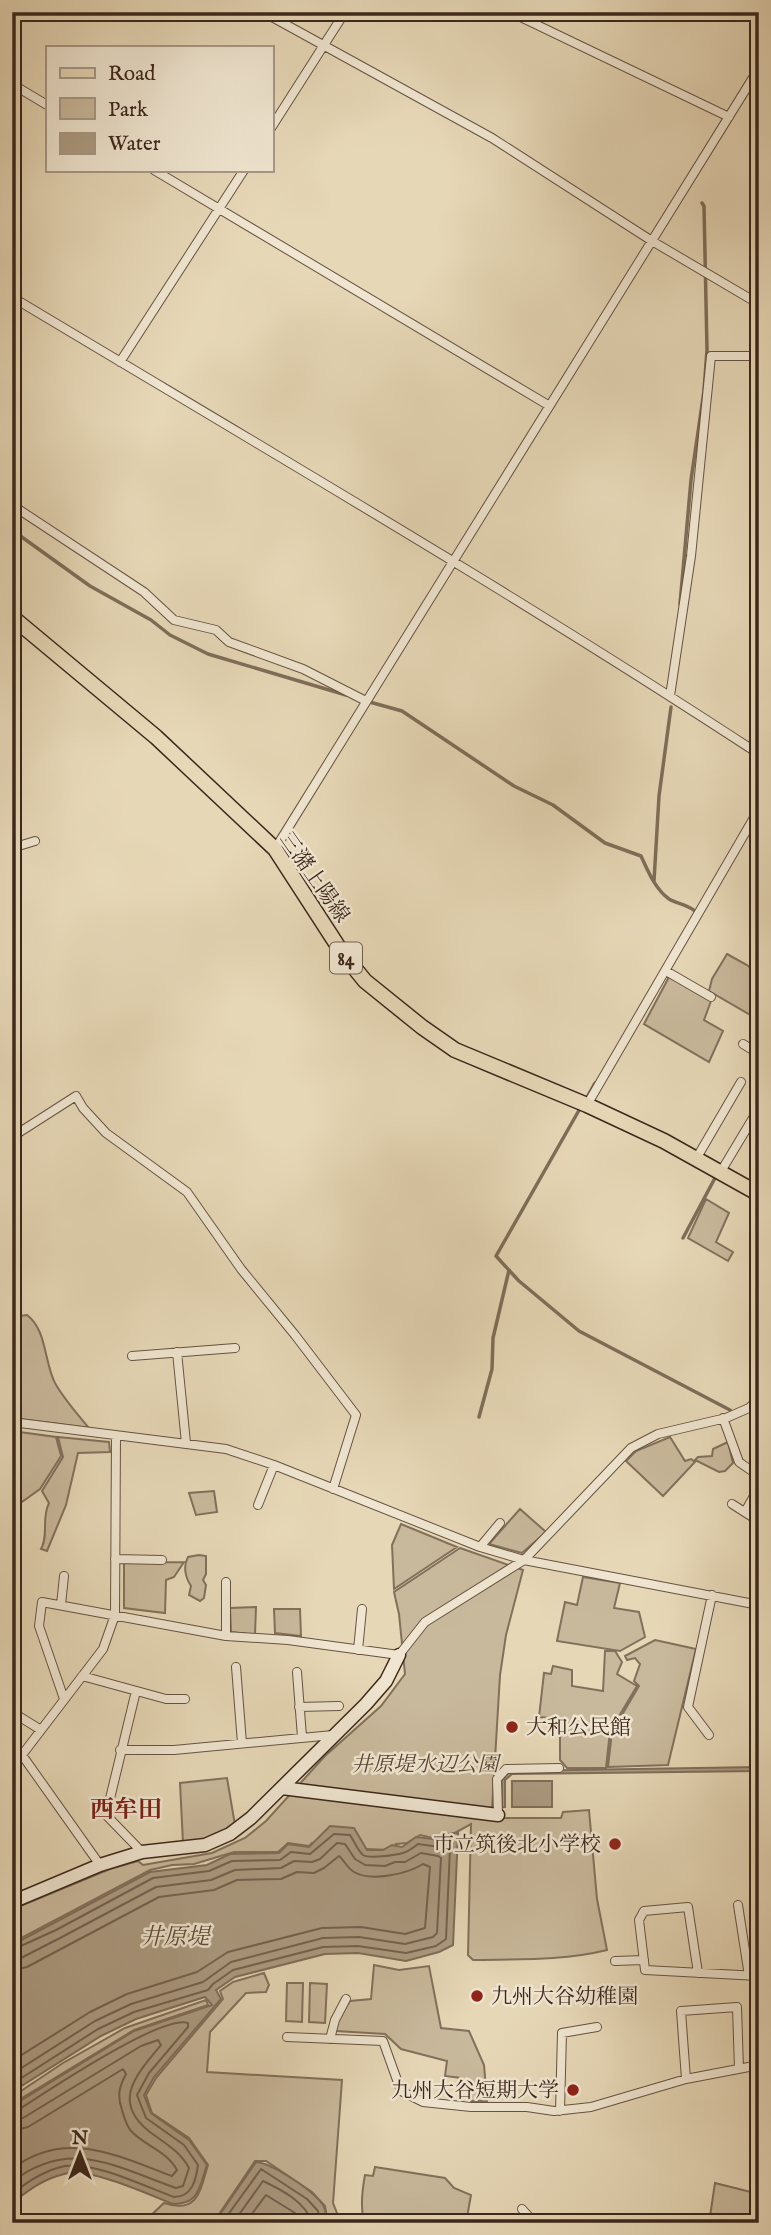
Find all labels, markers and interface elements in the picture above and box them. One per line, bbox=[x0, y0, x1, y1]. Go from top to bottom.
legend bbox=[46, 46, 273, 172]
text: Road bbox=[108, 61, 156, 88]
text: Park bbox=[108, 97, 149, 124]
text: Water bbox=[108, 131, 161, 158]
street label: 三潴上陽線 bbox=[273, 827, 355, 929]
road number: 84 bbox=[330, 942, 362, 974]
place label: 大和公民館 bbox=[526, 1715, 631, 1742]
marker: 大和公民館 bbox=[504, 1719, 520, 1735]
park label: 井原堤水辺公園 bbox=[352, 1752, 501, 1779]
district label: 西牟田 bbox=[90, 1795, 162, 1826]
place label: 市立筑後北小学校 bbox=[433, 1832, 601, 1859]
marker: 市立筑後北小学校 bbox=[607, 1836, 623, 1852]
water label: 井原堤 bbox=[141, 1923, 213, 1952]
place label: 九州大谷幼稚園 bbox=[491, 1984, 638, 2011]
marker: 九州大谷幼稚園 bbox=[469, 1988, 485, 2004]
place label: 九州大谷短期大学 bbox=[391, 2078, 559, 2105]
marker: 九州大谷短期大学 bbox=[565, 2082, 581, 2098]
north arrow bbox=[46, 2120, 116, 2190]
text: N bbox=[71, 2127, 89, 2151]

